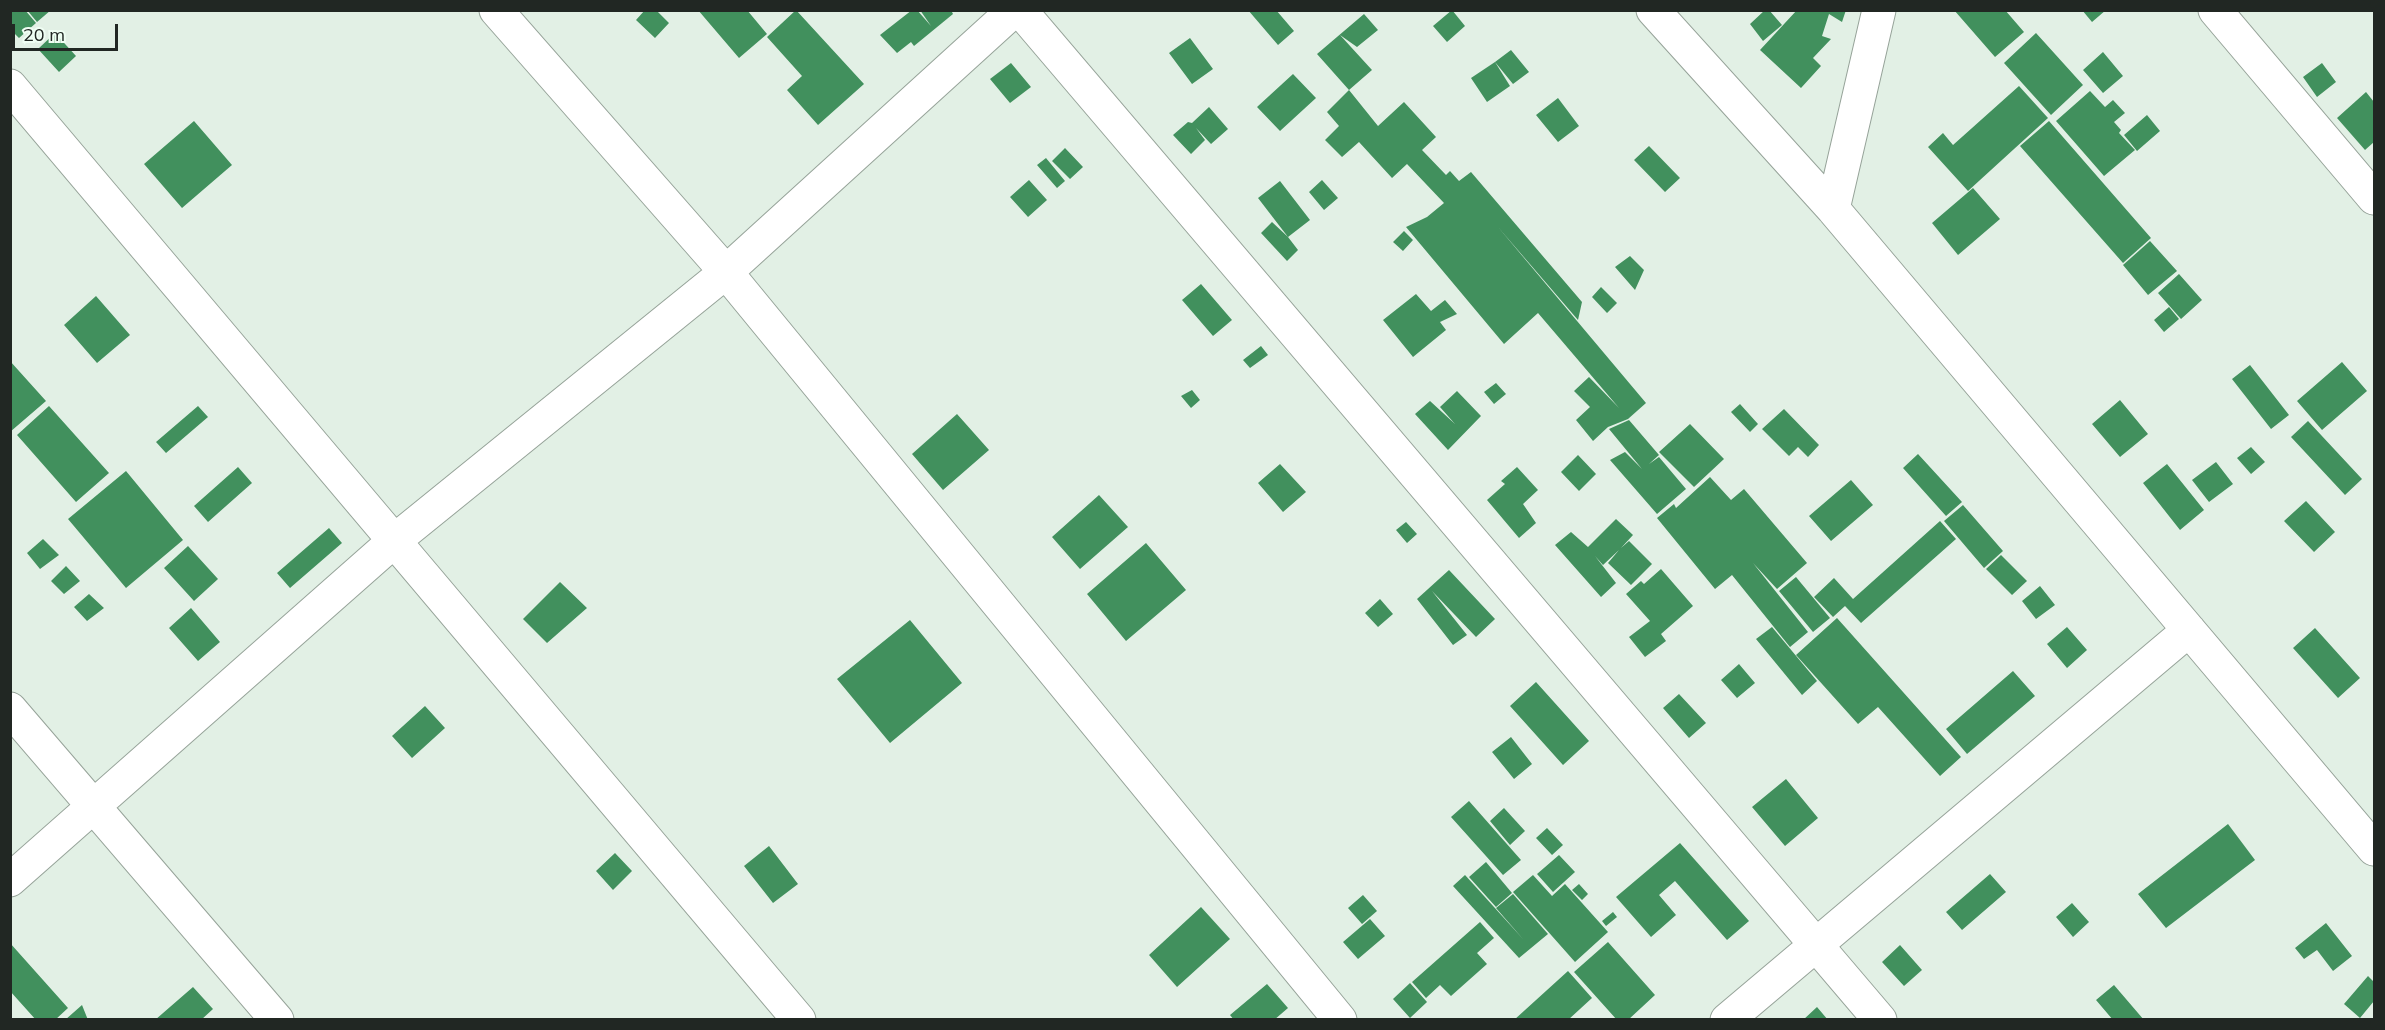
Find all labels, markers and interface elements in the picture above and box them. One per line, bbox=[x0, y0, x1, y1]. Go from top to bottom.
scale bar bbox=[15, 12, 122, 50]
text: 20 m bbox=[23, 23, 65, 46]

